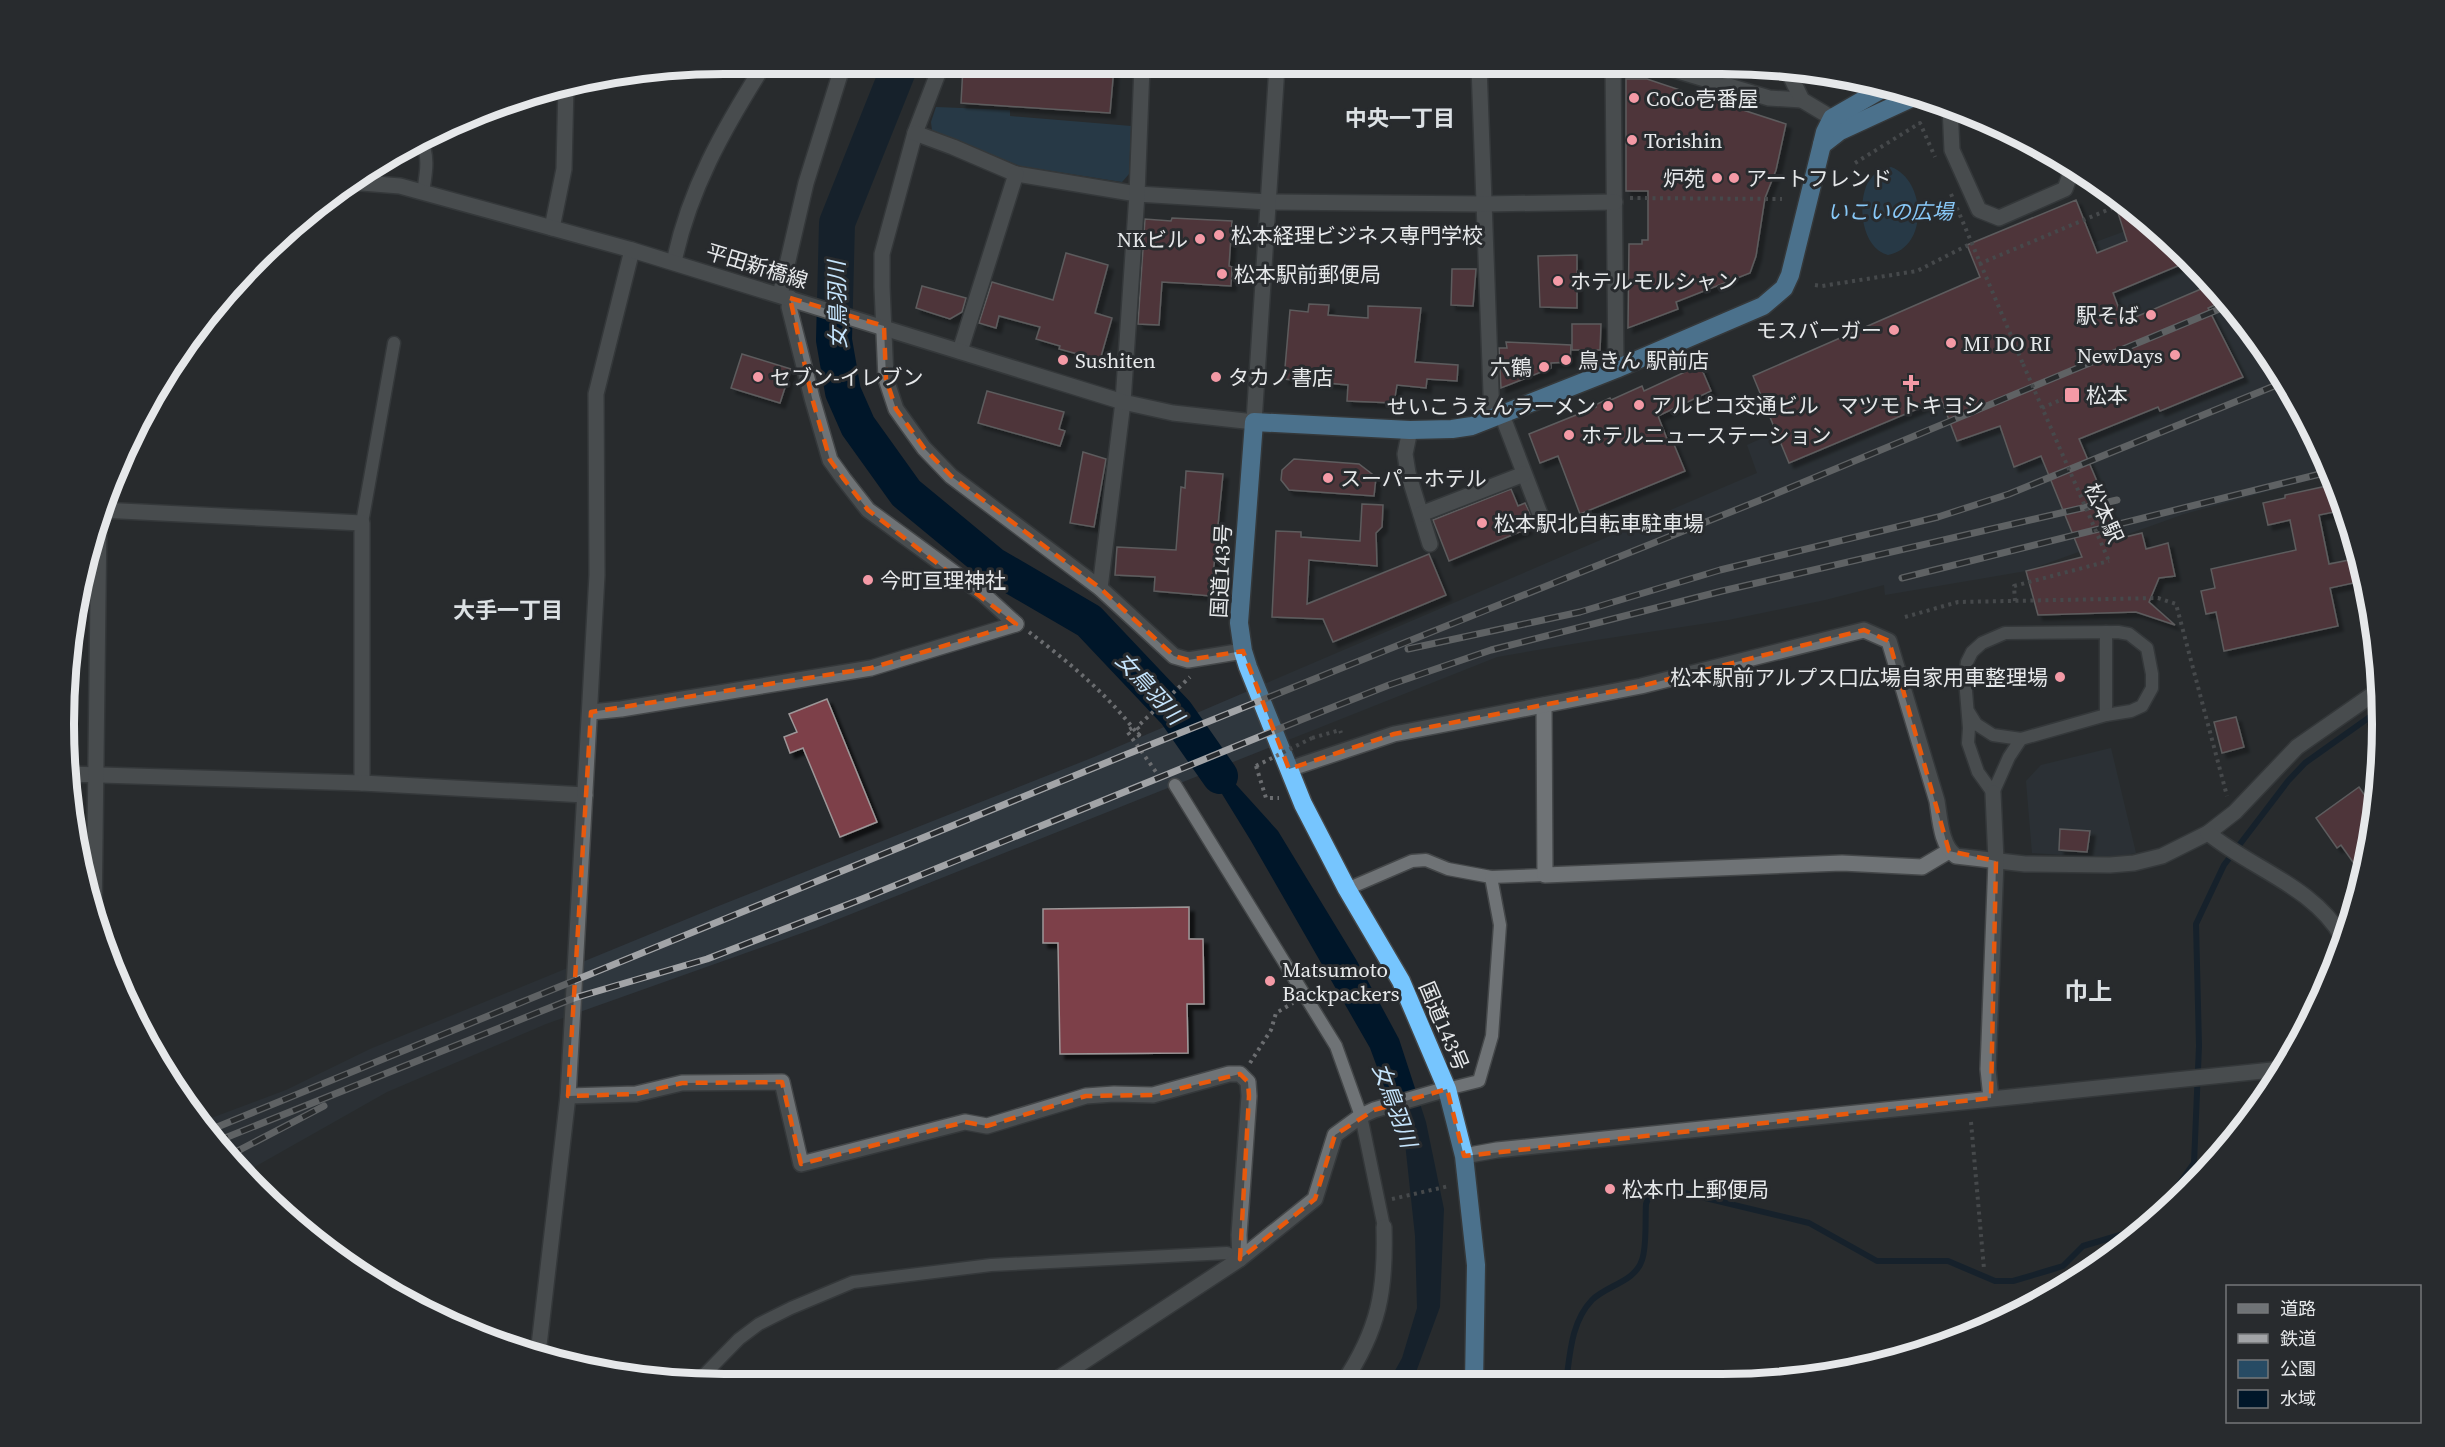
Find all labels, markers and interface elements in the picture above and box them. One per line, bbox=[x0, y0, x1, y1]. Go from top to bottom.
place label: CoCo壱番屋 bbox=[1646, 84, 1759, 113]
marker: CoCo壱番屋 bbox=[1627, 91, 1641, 105]
district label: 中央一丁目 bbox=[1345, 103, 1455, 133]
place label: Torishin bbox=[1644, 126, 1723, 155]
marker: Torishin bbox=[1625, 133, 1639, 147]
place label: 炉苑 bbox=[1663, 164, 1705, 193]
place label: アートフレンド bbox=[1746, 164, 1892, 193]
marker: 炉苑 bbox=[1710, 171, 1724, 185]
marker: アートフレンド bbox=[1727, 171, 1741, 185]
park label: いこいの広場 bbox=[1827, 197, 1955, 226]
place label: 松本経理ビジネス専門学校 bbox=[1231, 221, 1483, 250]
place label: NKビル bbox=[1117, 225, 1188, 254]
marker: 松本経理ビジネス専門学校 bbox=[1212, 228, 1226, 242]
marker: NKビル bbox=[1193, 232, 1207, 246]
street label: 平田新橋線 bbox=[703, 237, 811, 295]
water label: 女鳥羽川 bbox=[821, 259, 853, 349]
place label: 松本駅前郵便局 bbox=[1234, 260, 1381, 289]
marker: 松本駅前郵便局 bbox=[1215, 267, 1229, 281]
place label: ホテルモルシャン bbox=[1570, 267, 1738, 296]
marker: ホテルモルシャン bbox=[1551, 274, 1565, 288]
place label: 駅そば bbox=[2076, 301, 2139, 330]
marker: 駅そば bbox=[2144, 308, 2158, 322]
place label: モスバーガー bbox=[1756, 316, 1882, 345]
marker: モスバーガー bbox=[1887, 323, 1901, 337]
place label: MI DO RI bbox=[1963, 329, 2051, 358]
marker: MI DO RI bbox=[1944, 336, 1958, 350]
place label: NewDays bbox=[2077, 341, 2163, 370]
place label: Sushiten bbox=[1075, 346, 1156, 375]
place label: 鳥きん 駅前店 bbox=[1578, 346, 1709, 375]
marker: NewDays bbox=[2168, 348, 2182, 362]
marker: Sushiten bbox=[1056, 353, 1070, 367]
place label: 六鶴 bbox=[1490, 353, 1532, 382]
marker: 鳥きん 駅前店 bbox=[1559, 353, 1573, 367]
marker: 六鶴 bbox=[1537, 360, 1551, 374]
place label: セブン-イレブン bbox=[770, 363, 924, 392]
place label: タカノ書店 bbox=[1228, 363, 1333, 392]
marker: セブン-イレブン bbox=[751, 370, 765, 384]
marker: タカノ書店 bbox=[1209, 370, 1223, 384]
marker: マツモトキヨシ bbox=[1904, 376, 1918, 390]
place label: 松本 bbox=[2086, 381, 2128, 410]
marker: 松本 bbox=[2063, 386, 2081, 404]
place label: アルピコ交通ビル bbox=[1651, 391, 1819, 420]
place label: マツモトキヨシ bbox=[1838, 391, 1985, 420]
place label: せいこうえんラーメン bbox=[1387, 392, 1596, 421]
marker: アルピコ交通ビル bbox=[1632, 398, 1646, 412]
marker: せいこうえんラーメン bbox=[1601, 399, 1615, 413]
place label: ホテルニューステーション bbox=[1581, 421, 1832, 450]
marker: ホテルニューステーション bbox=[1562, 428, 1576, 442]
place label: スーパーホテル bbox=[1340, 464, 1487, 493]
marker: スーパーホテル bbox=[1321, 471, 1335, 485]
street label: 松本駅 bbox=[2078, 478, 2130, 548]
place label: 松本駅北自転車駐車場 bbox=[1494, 509, 1704, 538]
marker: 松本駅北自転車駐車場 bbox=[1475, 516, 1489, 530]
street label: 国道143号 bbox=[1204, 523, 1238, 619]
place label: 今町亘理神社 bbox=[880, 566, 1006, 595]
marker: 今町亘理神社 bbox=[861, 573, 875, 587]
district label: 大手一丁目 bbox=[453, 595, 563, 625]
water label: 女鳥羽川 bbox=[1109, 645, 1192, 732]
place label: 松本駅前アルプス口広場自家用車整理場 bbox=[1670, 663, 2048, 692]
marker: 松本駅前アルプス口広場自家用車整理場 bbox=[2053, 670, 2067, 684]
place label: Matsumoto Backpackers bbox=[1282, 955, 1400, 1008]
marker: Matsumoto Backpackers bbox=[1263, 974, 1277, 988]
district label: 巾上 bbox=[2064, 975, 2112, 1008]
street label: 国道143号 bbox=[1412, 977, 1476, 1075]
water label: 女鳥羽川 bbox=[1366, 1059, 1425, 1153]
place label: 松本巾上郵便局 bbox=[1622, 1175, 1769, 1204]
marker: 松本巾上郵便局 bbox=[1603, 1182, 1617, 1196]
legend bbox=[2226, 1285, 2421, 1423]
text: 道路 bbox=[2280, 1296, 2316, 1321]
text: 鉄道 bbox=[2280, 1326, 2316, 1351]
text: 公園 bbox=[2280, 1356, 2316, 1381]
text: 水域 bbox=[2280, 1386, 2316, 1411]

